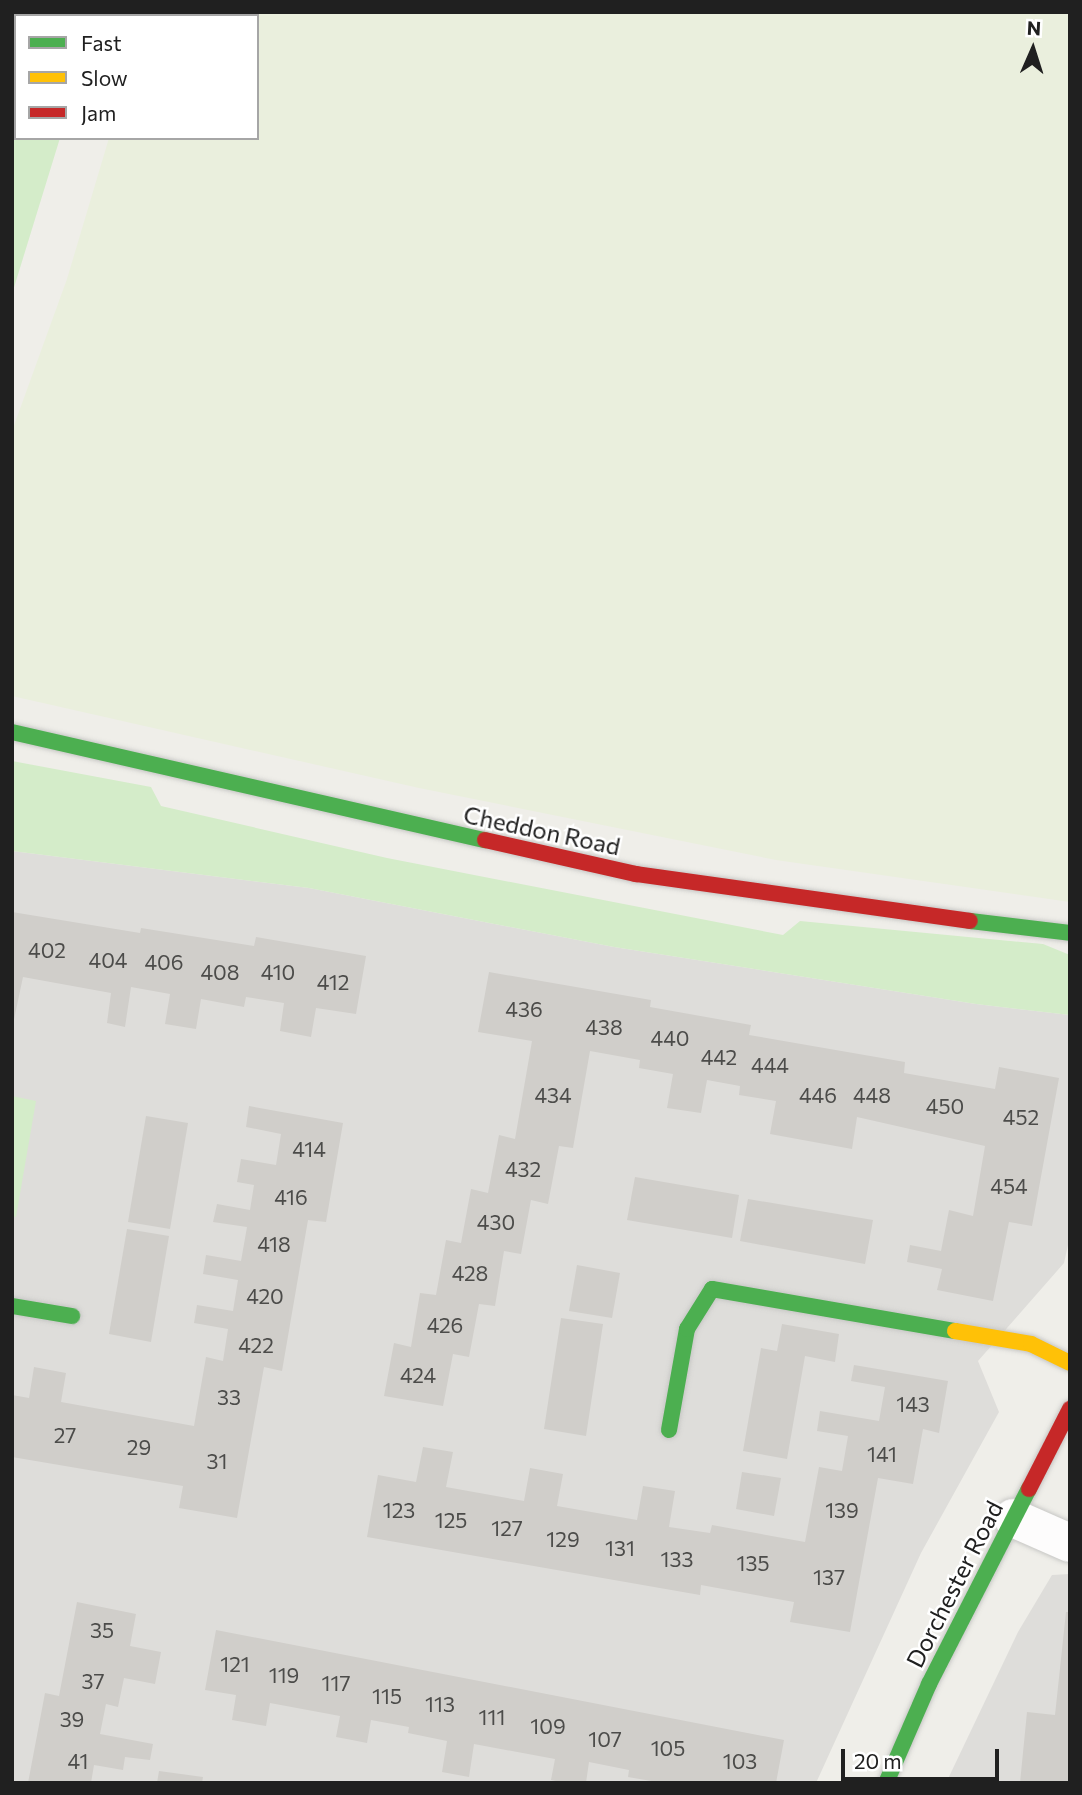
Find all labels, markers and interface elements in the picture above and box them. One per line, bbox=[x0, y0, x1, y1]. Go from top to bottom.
legend bbox=[14, 14, 259, 140]
north arrow bbox=[998, 14, 1068, 84]
text: N bbox=[1026, 16, 1042, 39]
text: Fast bbox=[81, 30, 122, 55]
text: Slow bbox=[81, 65, 128, 90]
text: Jam bbox=[81, 100, 116, 125]
street label: Cheddon Road bbox=[461, 799, 623, 861]
house number: 402 bbox=[28, 937, 66, 963]
house number: 404 bbox=[89, 947, 127, 973]
house number: 406 bbox=[144, 949, 184, 975]
house number: 408 bbox=[200, 959, 240, 985]
house number: 410 bbox=[261, 959, 295, 985]
house number: 412 bbox=[317, 969, 349, 995]
house number: 436 bbox=[505, 996, 543, 1022]
house number: 438 bbox=[585, 1014, 623, 1040]
house number: 440 bbox=[651, 1025, 689, 1051]
house number: 442 bbox=[701, 1044, 737, 1070]
house number: 444 bbox=[751, 1052, 789, 1078]
house number: 434 bbox=[534, 1082, 572, 1108]
house number: 446 bbox=[799, 1082, 837, 1108]
house number: 448 bbox=[853, 1082, 891, 1108]
house number: 450 bbox=[926, 1093, 964, 1119]
house number: 452 bbox=[1003, 1104, 1039, 1130]
house number: 414 bbox=[292, 1136, 326, 1162]
house number: 432 bbox=[505, 1156, 541, 1182]
house number: 454 bbox=[990, 1173, 1028, 1199]
house number: 416 bbox=[274, 1184, 308, 1210]
house number: 430 bbox=[477, 1209, 515, 1235]
house number: 418 bbox=[257, 1231, 291, 1257]
house number: 428 bbox=[452, 1260, 488, 1286]
house number: 420 bbox=[246, 1283, 284, 1309]
house number: 426 bbox=[427, 1312, 463, 1338]
house number: 422 bbox=[238, 1332, 274, 1358]
house number: 424 bbox=[400, 1362, 436, 1388]
house number: 33 bbox=[217, 1384, 241, 1410]
house number: 143 bbox=[896, 1391, 930, 1417]
house number: 27 bbox=[54, 1422, 76, 1448]
house number: 29 bbox=[127, 1434, 151, 1460]
house number: 141 bbox=[867, 1441, 897, 1467]
house number: 31 bbox=[207, 1448, 227, 1474]
street label: Dorchester Road bbox=[900, 1496, 1008, 1672]
house number: 123 bbox=[383, 1497, 415, 1523]
house number: 139 bbox=[825, 1497, 859, 1523]
house number: 125 bbox=[435, 1507, 467, 1533]
house number: 127 bbox=[491, 1515, 523, 1541]
house number: 129 bbox=[546, 1526, 580, 1552]
house number: 131 bbox=[605, 1535, 635, 1561]
house number: 133 bbox=[661, 1546, 693, 1572]
house number: 135 bbox=[736, 1550, 770, 1576]
house number: 137 bbox=[813, 1564, 845, 1590]
house number: 35 bbox=[90, 1617, 114, 1643]
house number: 121 bbox=[220, 1651, 250, 1677]
house number: 119 bbox=[269, 1662, 299, 1688]
house number: 37 bbox=[82, 1668, 104, 1694]
house number: 117 bbox=[321, 1670, 351, 1696]
house number: 115 bbox=[372, 1683, 402, 1709]
house number: 113 bbox=[425, 1691, 455, 1717]
house number: 111 bbox=[479, 1704, 505, 1730]
house number: 39 bbox=[60, 1706, 84, 1732]
house number: 109 bbox=[530, 1713, 566, 1739]
house number: 107 bbox=[588, 1726, 622, 1752]
house number: 105 bbox=[651, 1735, 685, 1761]
scale bar bbox=[844, 1736, 1002, 1780]
house number: 41 bbox=[68, 1748, 88, 1774]
house number: 103 bbox=[723, 1748, 757, 1774]
text: 20 m bbox=[854, 1748, 902, 1773]

